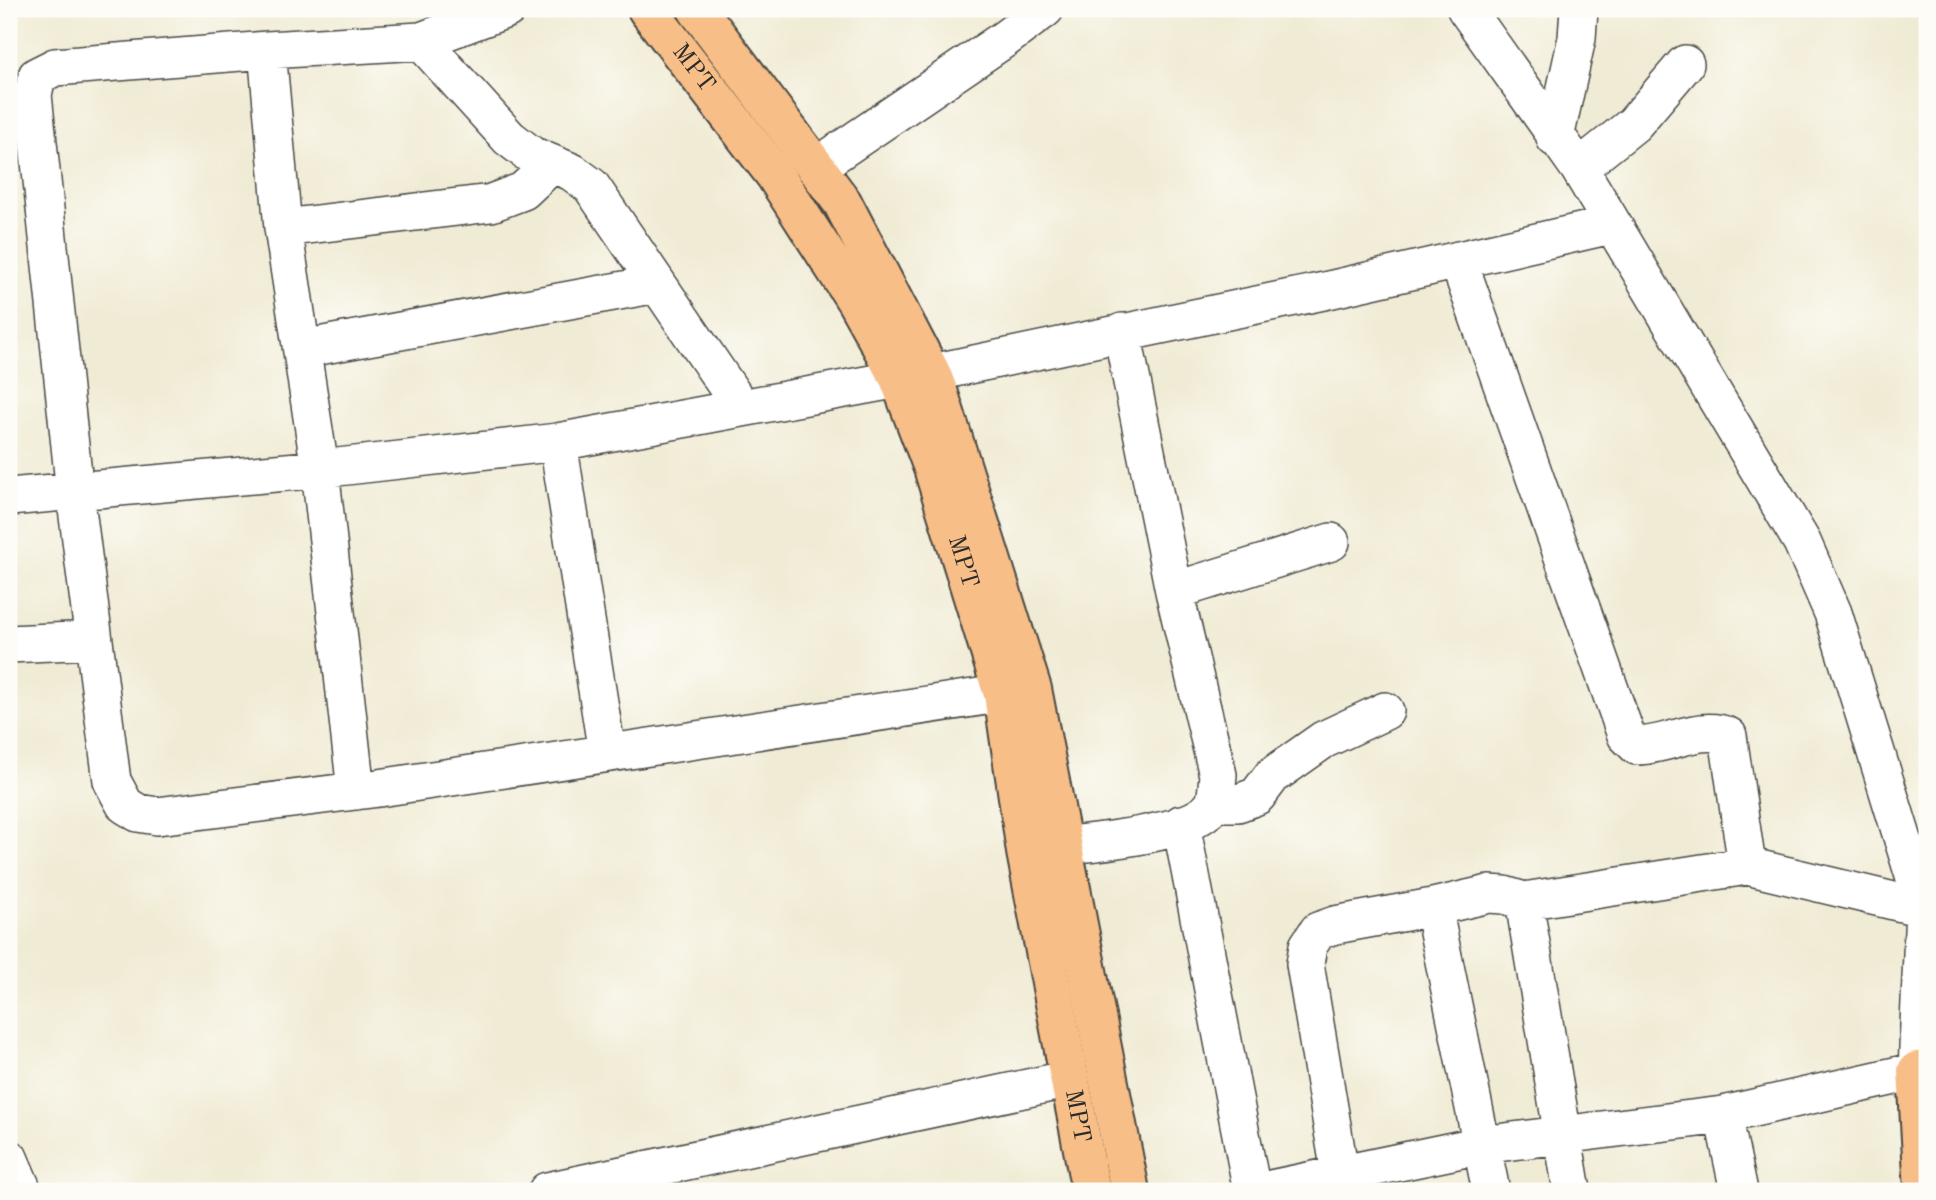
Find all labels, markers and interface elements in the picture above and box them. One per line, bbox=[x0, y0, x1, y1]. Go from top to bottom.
street label: MPT bbox=[667, 40, 719, 97]
street label: MPT bbox=[943, 533, 981, 591]
street label: MPT bbox=[1060, 1088, 1093, 1145]

